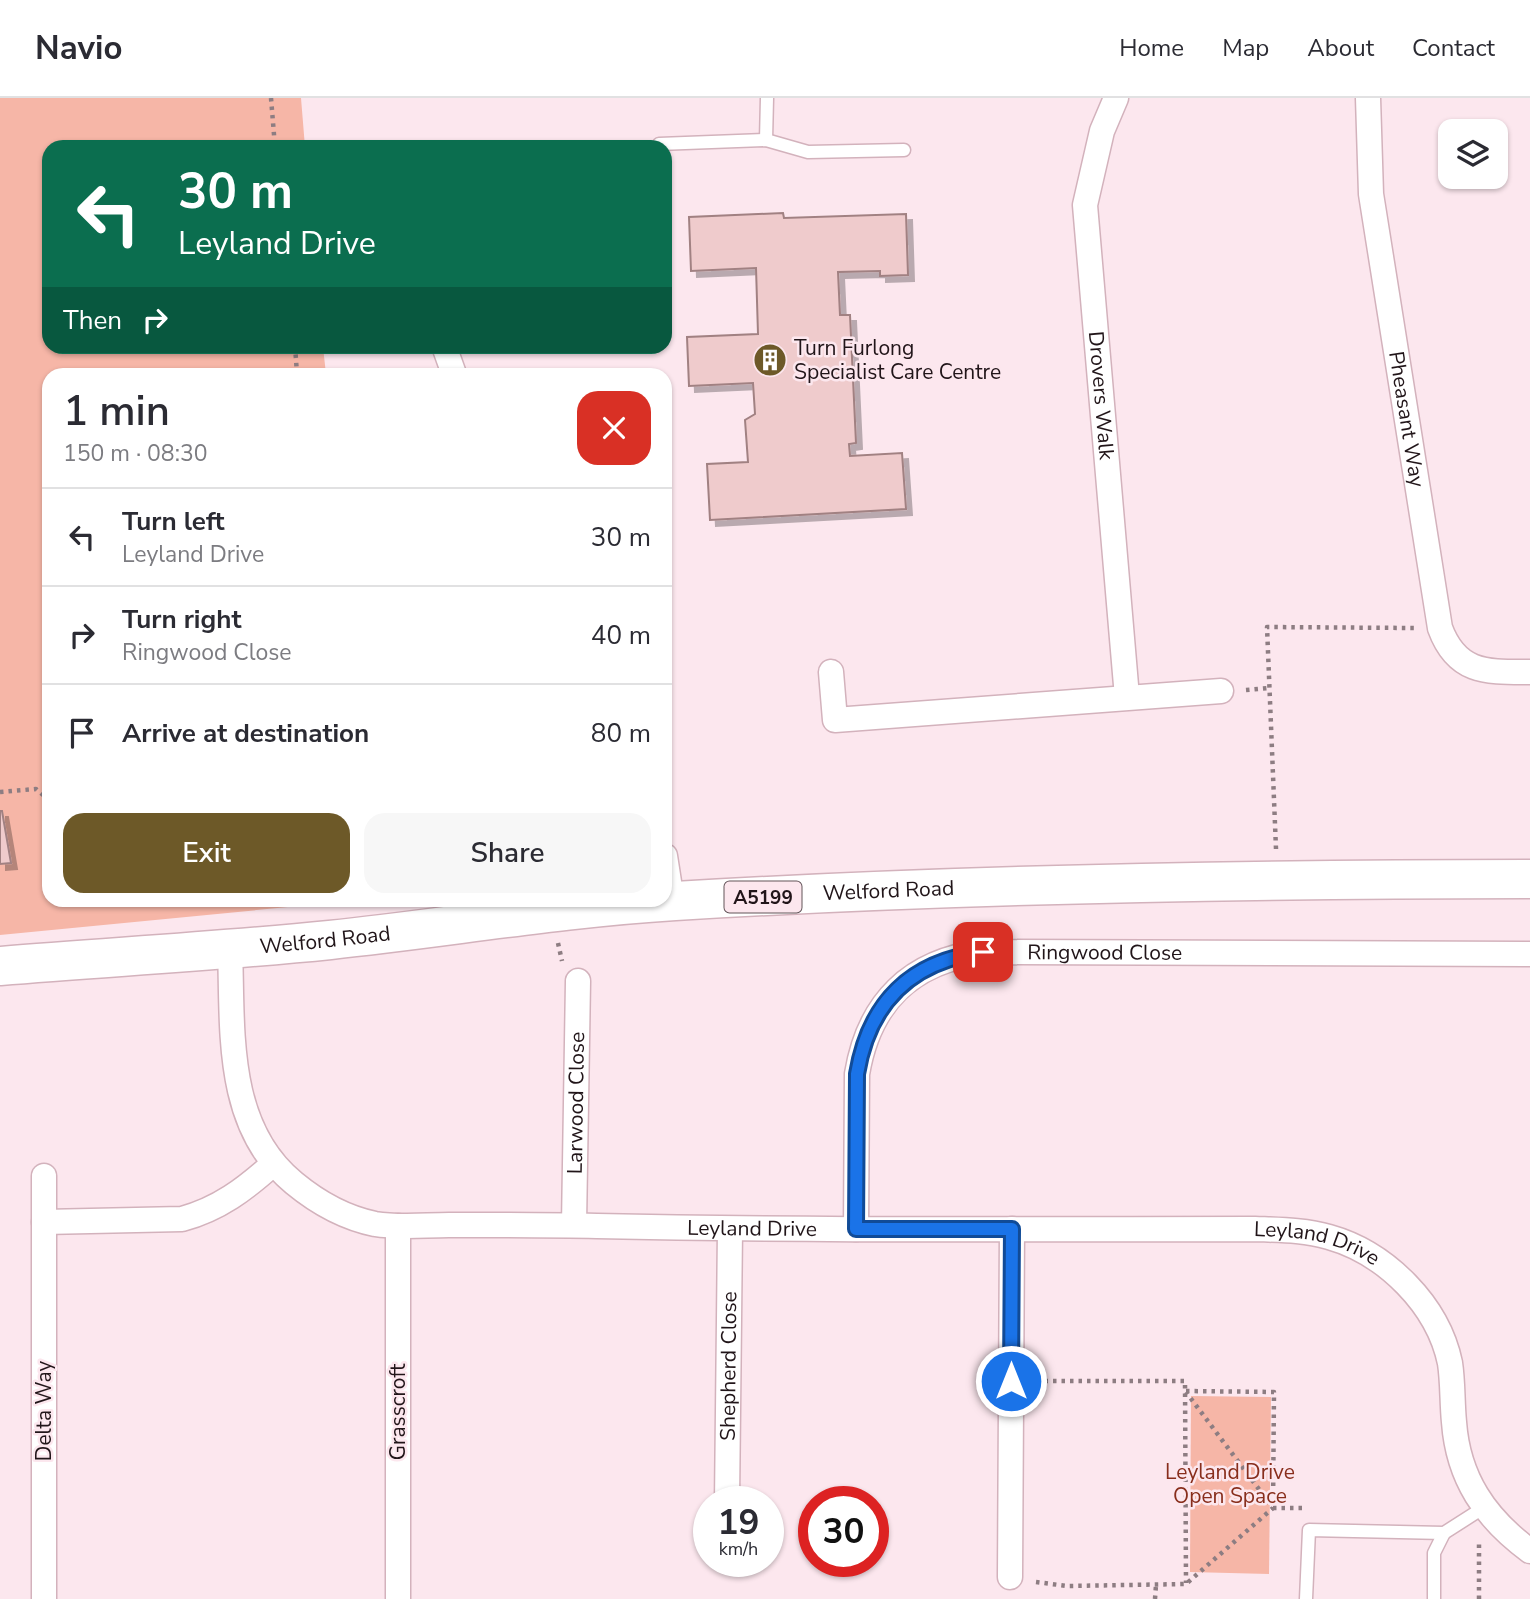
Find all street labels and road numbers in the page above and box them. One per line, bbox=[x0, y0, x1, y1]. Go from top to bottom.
street label: Drovers Walk bbox=[1082, 330, 1121, 462]
street label: Pheasant Way bbox=[1382, 349, 1431, 489]
street label: Welford Road bbox=[822, 874, 955, 907]
road number: A5199 bbox=[724, 882, 802, 912]
street label: Welford Road bbox=[258, 919, 392, 960]
street label: Ringwood Close bbox=[1027, 938, 1182, 967]
street label: Larwood Close bbox=[561, 1032, 591, 1174]
street label: Leyland Drive bbox=[687, 1214, 817, 1243]
street label: Leyland Drive bbox=[1254, 1215, 1386, 1272]
street label: Shepherd Close bbox=[714, 1291, 743, 1441]
street label: Delta Way bbox=[30, 1361, 58, 1461]
street label: Grasscroft bbox=[384, 1363, 412, 1460]

